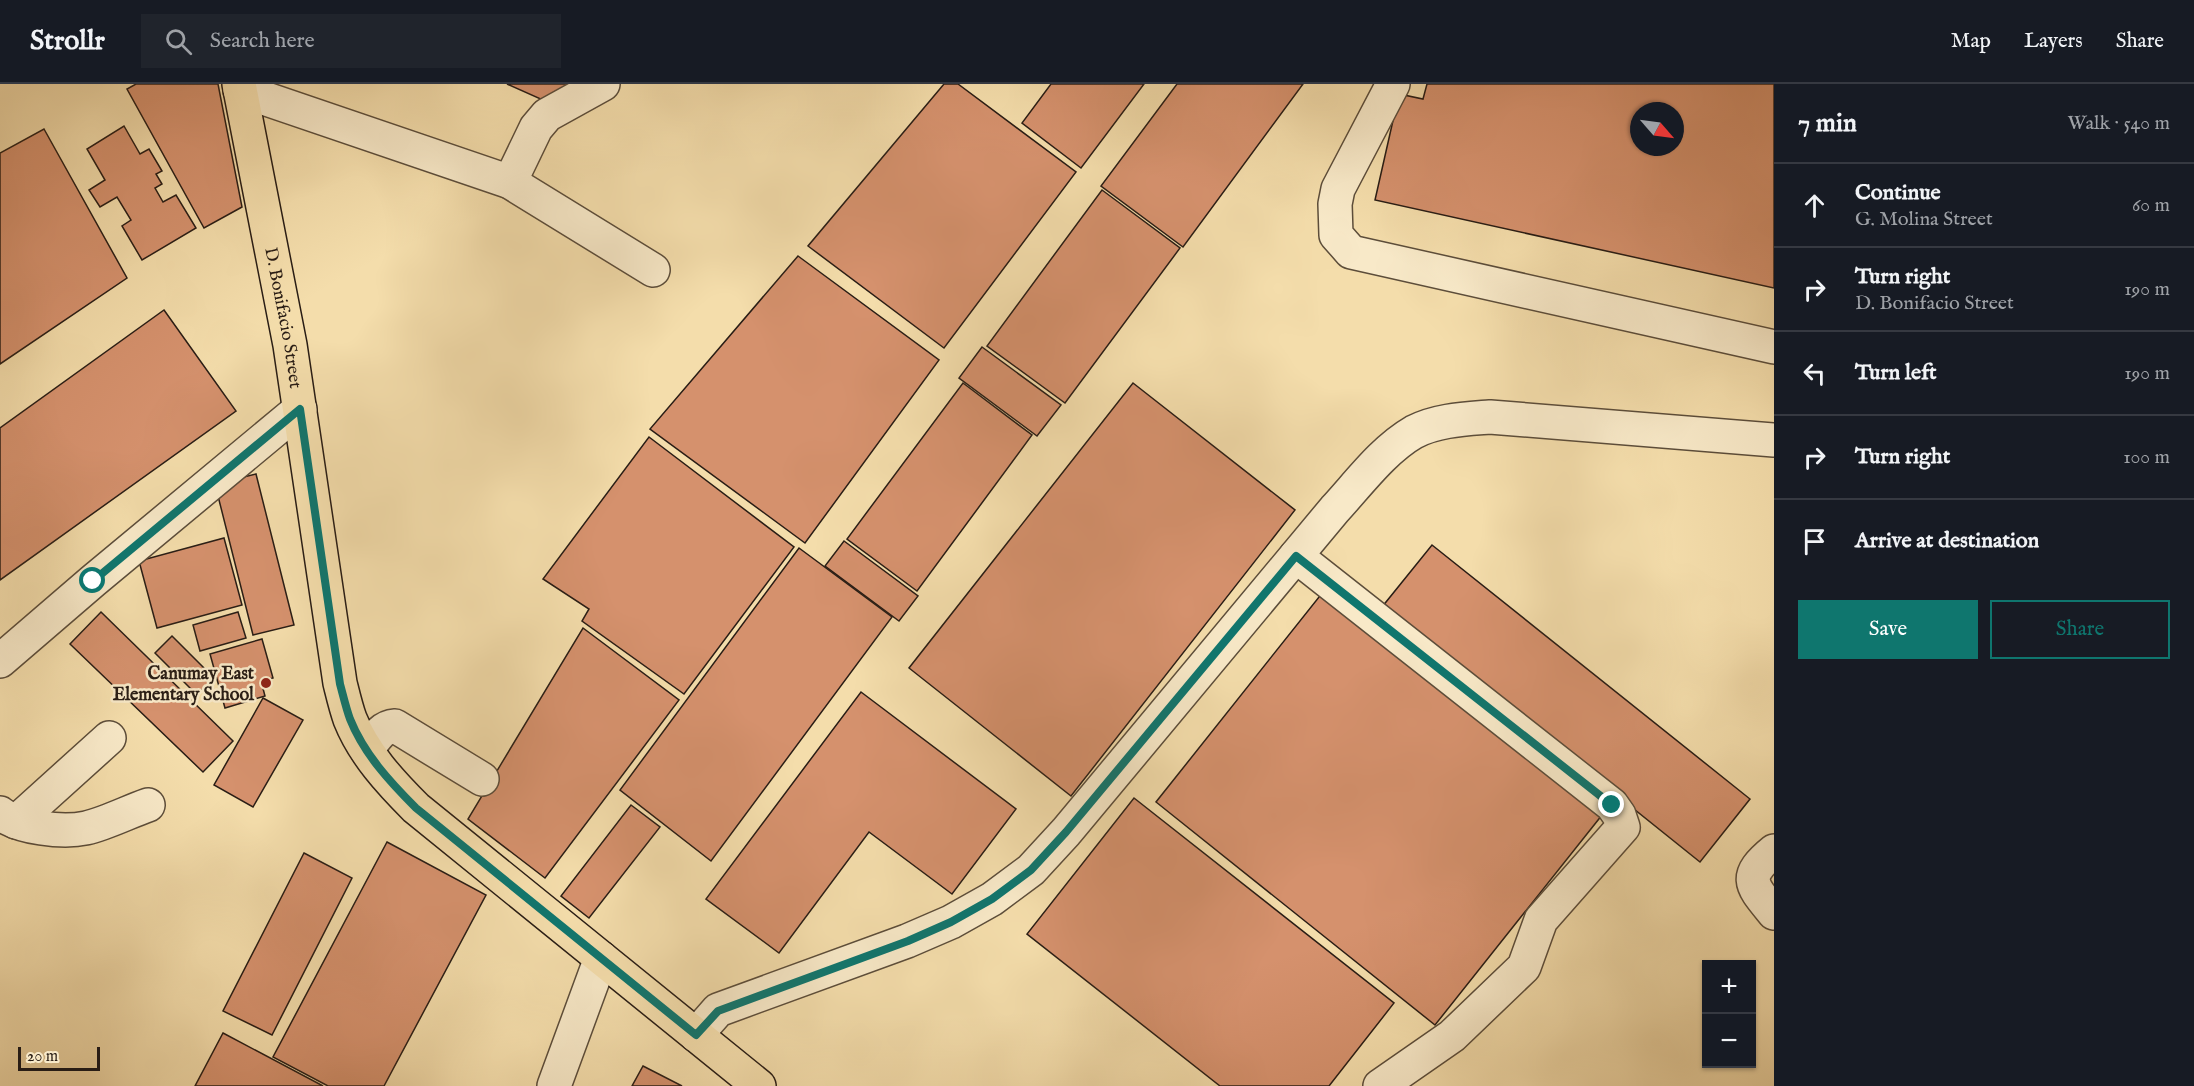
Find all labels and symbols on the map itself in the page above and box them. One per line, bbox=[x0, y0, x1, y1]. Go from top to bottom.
north arrow bbox=[1630, 102, 1684, 156]
street label: D. Bonifacio Street bbox=[258, 245, 306, 390]
route start bbox=[79, 567, 105, 593]
place label: Canumay East Elementary School bbox=[113, 663, 255, 707]
marker: Canumay East Elementary School bbox=[259, 676, 273, 690]
route end bbox=[1598, 791, 1624, 817]
scale bar bbox=[18, 1044, 100, 1072]

